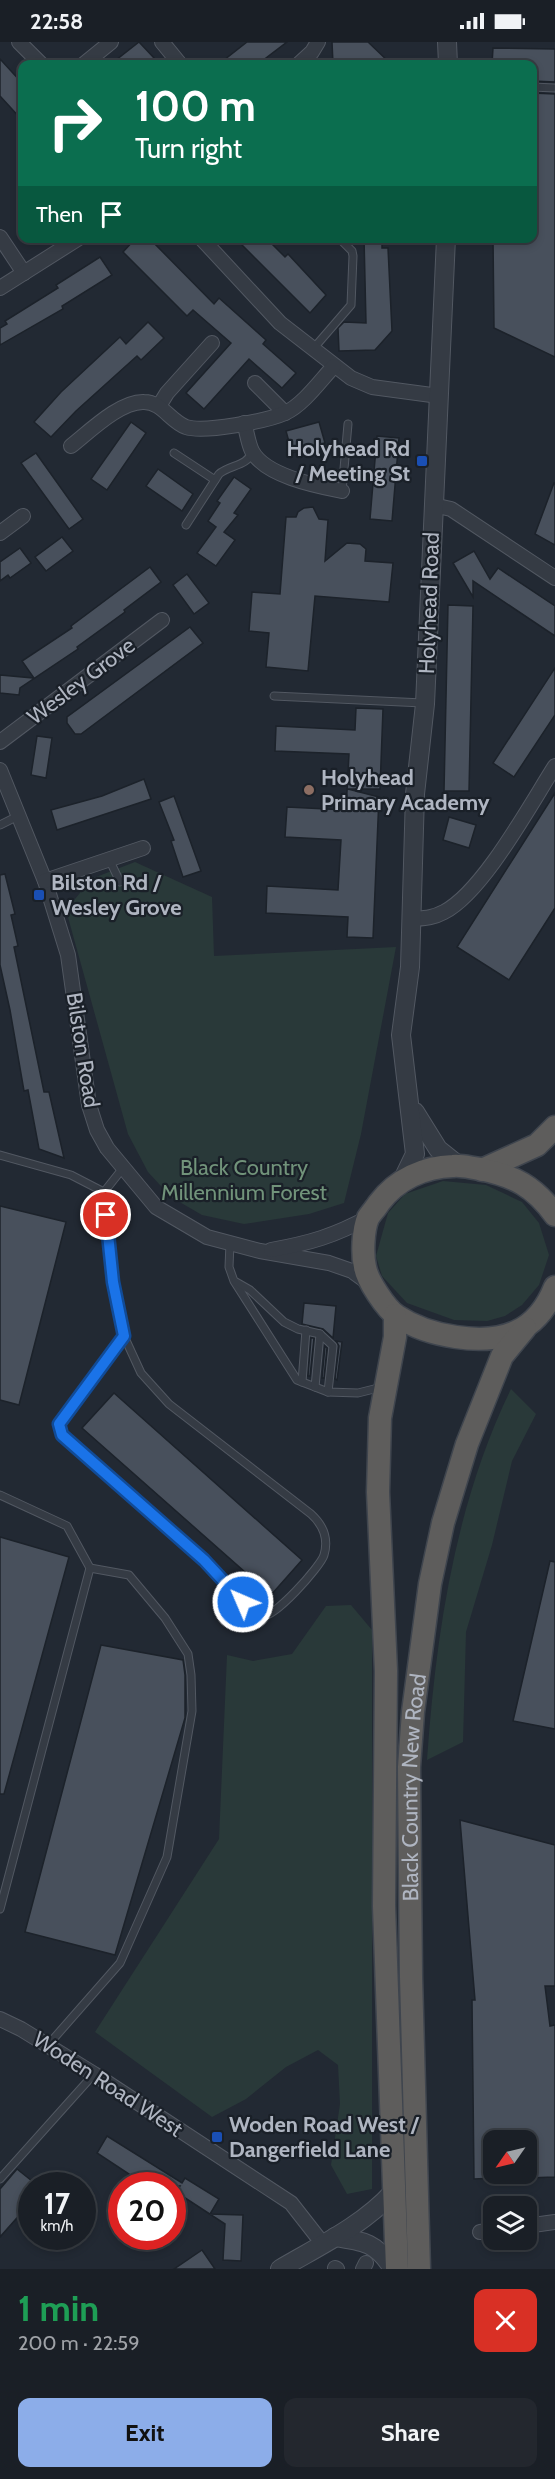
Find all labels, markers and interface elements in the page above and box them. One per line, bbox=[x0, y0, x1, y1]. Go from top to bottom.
text: 22:58 bbox=[30, 8, 83, 35]
text: 100 m bbox=[135, 80, 256, 132]
icon: right bbox=[36, 84, 114, 162]
text: Turn right bbox=[135, 132, 242, 165]
icon: arrive bbox=[95, 198, 128, 231]
text: Then bbox=[36, 201, 83, 228]
place label: Holyhead Rd / Meeting St bbox=[286, 435, 410, 487]
marker: Holyhead Rd / Meeting St bbox=[415, 454, 429, 468]
street label: Holyhead Road bbox=[413, 532, 445, 674]
street label: Wesley Grove bbox=[22, 632, 140, 730]
place label: Holyhead Primary Academy bbox=[321, 764, 490, 816]
marker: Holyhead Primary Academy bbox=[302, 783, 316, 797]
place label: Bilston Rd / Wesley Grove bbox=[51, 869, 181, 921]
marker: Bilston Rd / Wesley Grove bbox=[32, 888, 46, 902]
street label: Bilston Road bbox=[61, 990, 105, 1110]
park label: Black Country Millennium Forest bbox=[161, 1154, 328, 1206]
pin bbox=[80, 1189, 131, 1240]
icon: arrive bbox=[89, 1198, 122, 1231]
position arrow bbox=[211, 1570, 275, 1634]
street label: Black Country New Road bbox=[395, 1672, 431, 1901]
street label: Woden Road West bbox=[28, 2026, 188, 2143]
place label: Woden Road West / Dangerfield Lane bbox=[229, 2111, 420, 2163]
marker: Woden Road West / Dangerfield Lane bbox=[210, 2130, 224, 2144]
north arrow bbox=[483, 2130, 537, 2184]
map controls bbox=[483, 2130, 537, 2250]
speed limit sign: 20 bbox=[108, 2172, 186, 2250]
text: 17 bbox=[44, 2185, 70, 2222]
button: layers bbox=[483, 2196, 537, 2250]
text: km/h bbox=[41, 2217, 73, 2235]
text: 1 min bbox=[18, 2286, 99, 2330]
button: close bbox=[474, 2289, 537, 2352]
text: 200 m · 22:59 bbox=[18, 2331, 140, 2355]
button: Exit bbox=[18, 2398, 272, 2467]
button: Share bbox=[284, 2398, 537, 2467]

